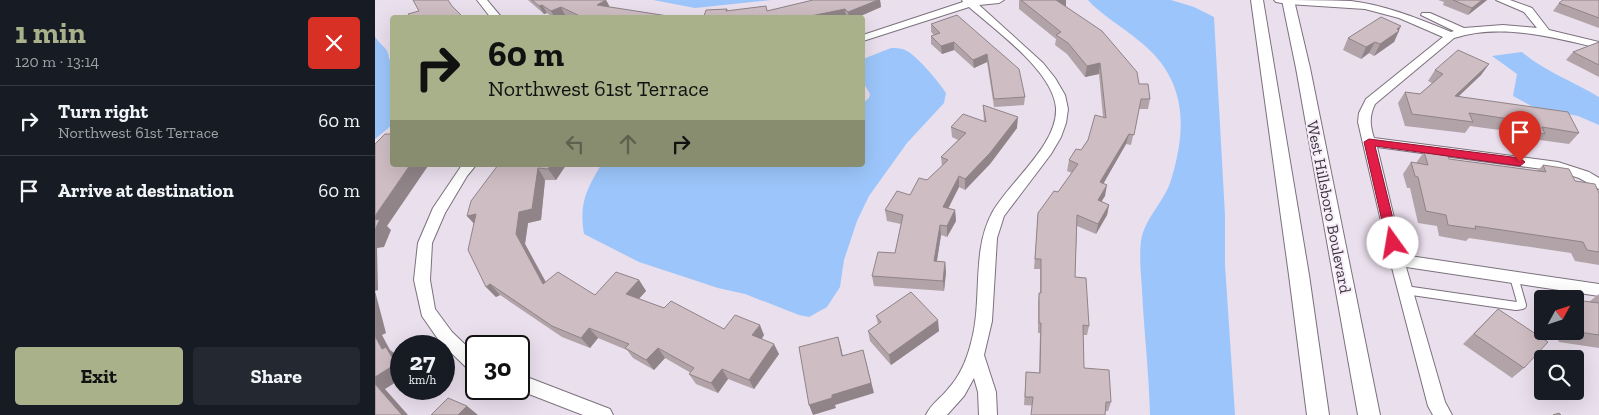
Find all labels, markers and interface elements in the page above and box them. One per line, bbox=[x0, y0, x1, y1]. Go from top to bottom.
text: 1 min bbox=[15, 15, 86, 51]
button: close bbox=[308, 17, 360, 69]
text: 60 m bbox=[488, 33, 564, 75]
icon: right bbox=[405, 35, 470, 100]
text: 120 m · 13:14 bbox=[15, 52, 99, 71]
text: Northwest 61st Terrace bbox=[488, 75, 709, 102]
text: Turn right bbox=[58, 100, 148, 123]
icon: right bbox=[15, 107, 43, 135]
text: 60 m bbox=[318, 109, 360, 132]
pin bbox=[1499, 111, 1541, 162]
icon: arrive bbox=[1506, 118, 1534, 146]
street label: West Hillsboro Boulevard bbox=[1303, 119, 1355, 295]
text: Northwest 61st Terrace bbox=[58, 123, 219, 142]
icon: left bbox=[561, 130, 589, 158]
icon: ahead bbox=[614, 130, 642, 158]
icon: right bbox=[667, 130, 695, 158]
icon: arrive bbox=[15, 177, 43, 205]
text: Arrive at destination bbox=[58, 179, 234, 202]
text: 60 m bbox=[318, 179, 360, 202]
position arrow bbox=[1366, 216, 1418, 268]
north arrow bbox=[1534, 290, 1584, 340]
map controls bbox=[1534, 290, 1584, 400]
speed limit sign: 30 bbox=[465, 335, 530, 400]
text: 27 bbox=[410, 346, 435, 376]
button: Exit bbox=[15, 347, 183, 405]
button: Share bbox=[193, 347, 360, 405]
button: search bbox=[1534, 350, 1584, 400]
text: km/h bbox=[409, 373, 436, 387]

